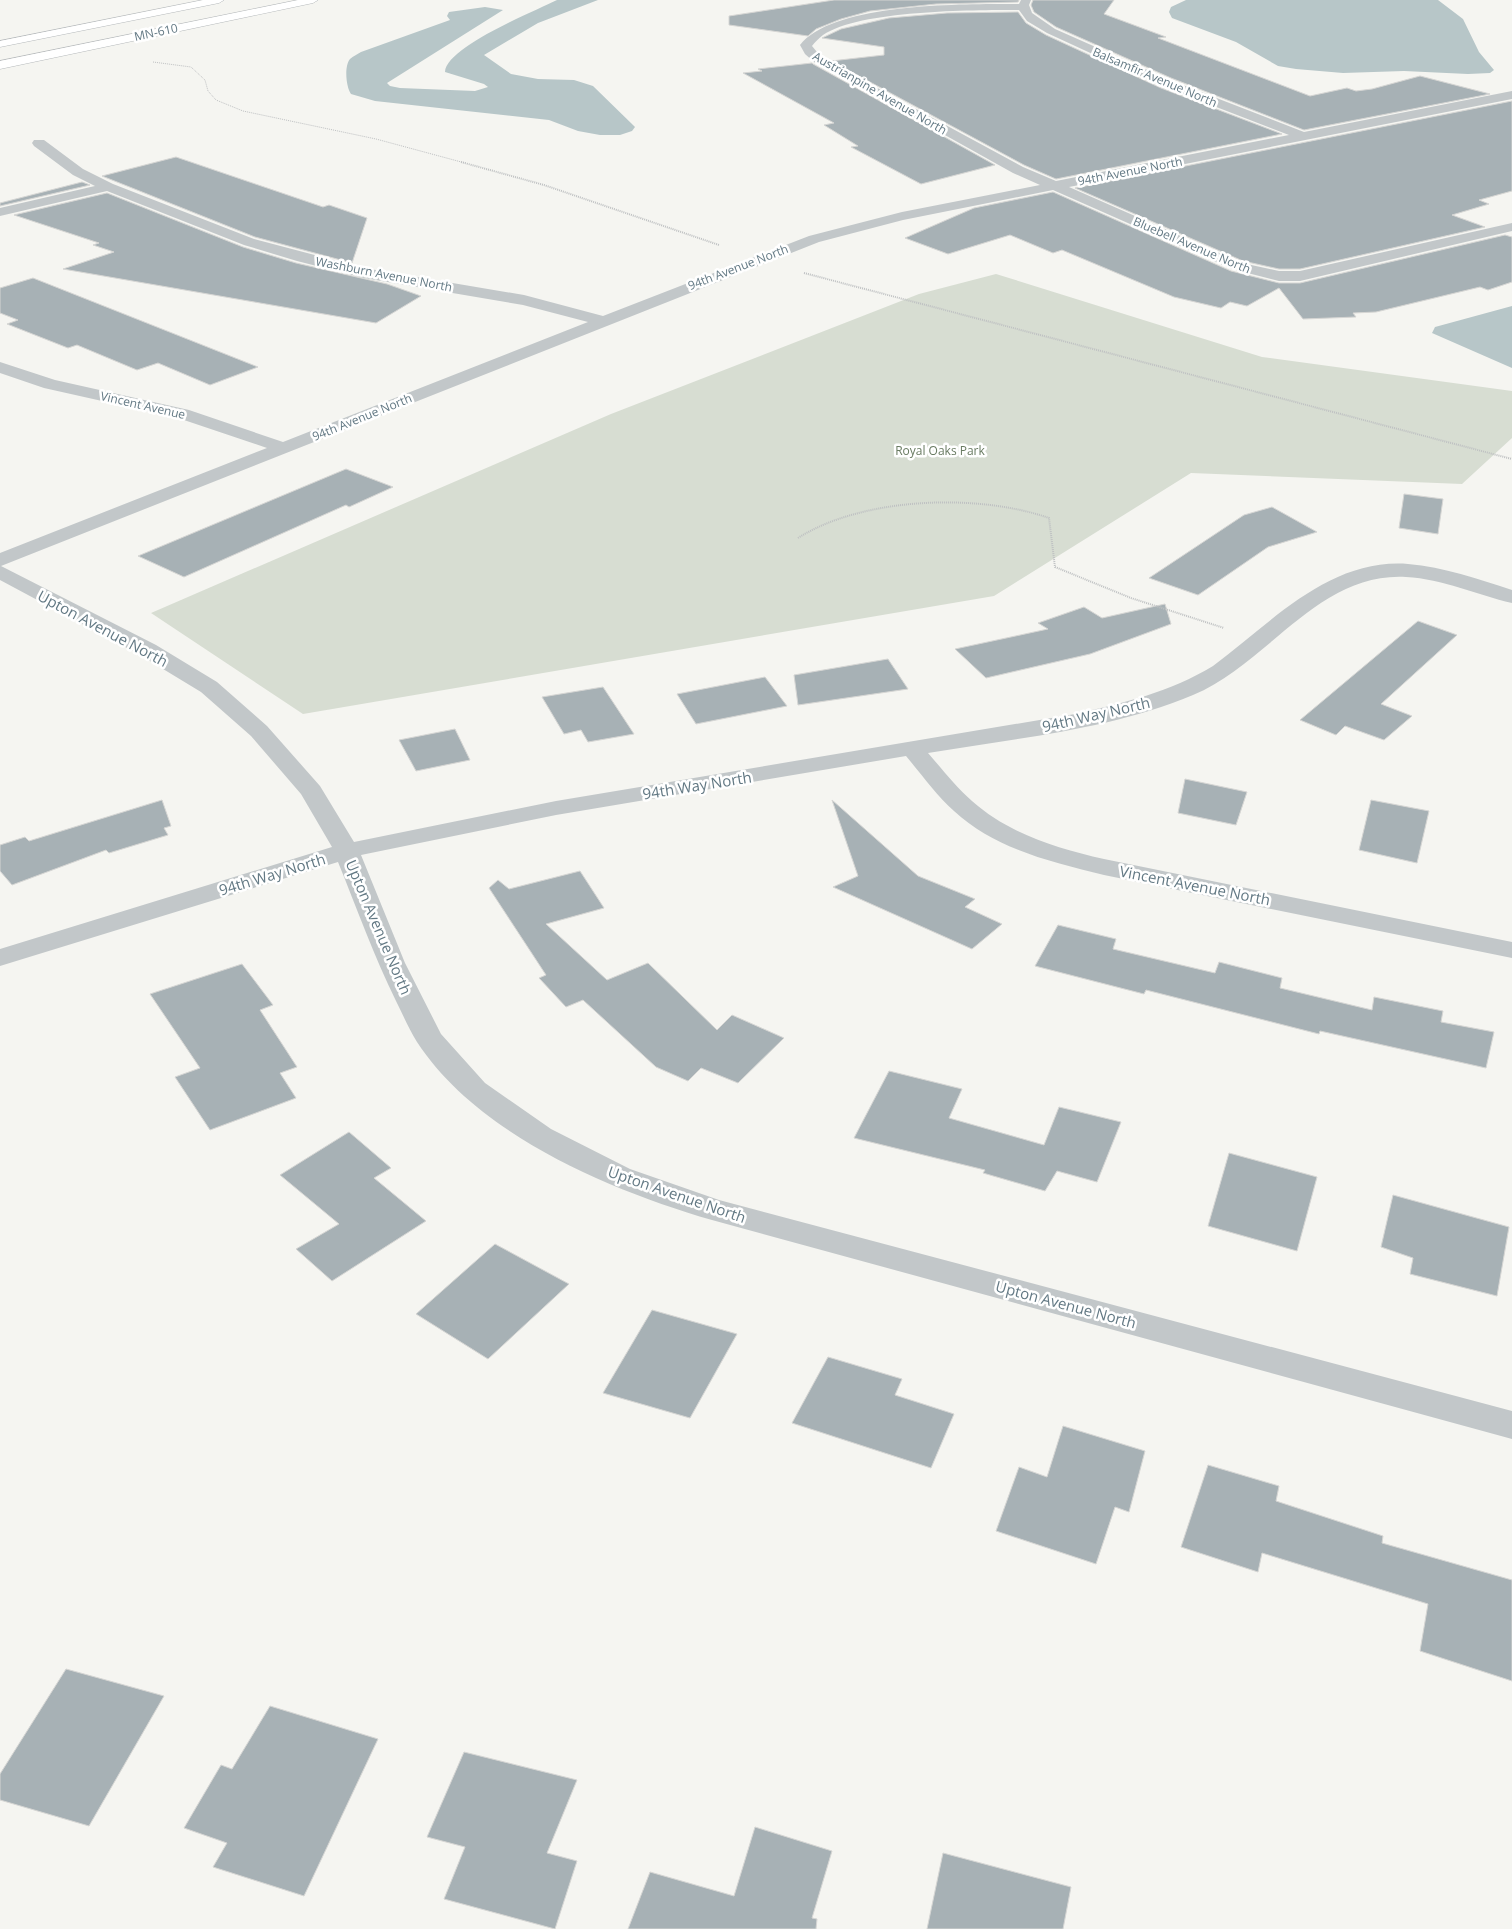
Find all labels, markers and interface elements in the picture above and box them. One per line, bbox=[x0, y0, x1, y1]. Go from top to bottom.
street label: MN-610 bbox=[133, 19, 180, 45]
street label: Balsamfir Avenue North bbox=[1090, 43, 1220, 111]
street label: Austrianpine Avenue North bbox=[810, 48, 950, 138]
street label: 94th Avenue North bbox=[1076, 153, 1184, 189]
street label: Bluebell Avenue North bbox=[1131, 213, 1253, 277]
street label: 94th Avenue North bbox=[685, 240, 791, 294]
street label: Washburn Avenue North bbox=[314, 252, 454, 296]
street label: Vincent Avenue bbox=[99, 387, 187, 423]
street label: 94th Avenue North bbox=[310, 389, 414, 445]
park label: Royal Oaks Park bbox=[895, 442, 986, 459]
street label: Upton Avenue North bbox=[34, 585, 172, 671]
street label: 94th Way North bbox=[1040, 692, 1152, 736]
street label: 94th Way North bbox=[641, 767, 753, 803]
street label: 94th Way North bbox=[216, 848, 328, 900]
street label: Upton Avenue North bbox=[342, 856, 416, 998]
street label: Vincent Avenue North bbox=[1118, 861, 1272, 909]
street label: Upton Avenue North bbox=[605, 1161, 749, 1227]
street label: Upton Avenue North bbox=[994, 1276, 1138, 1332]

